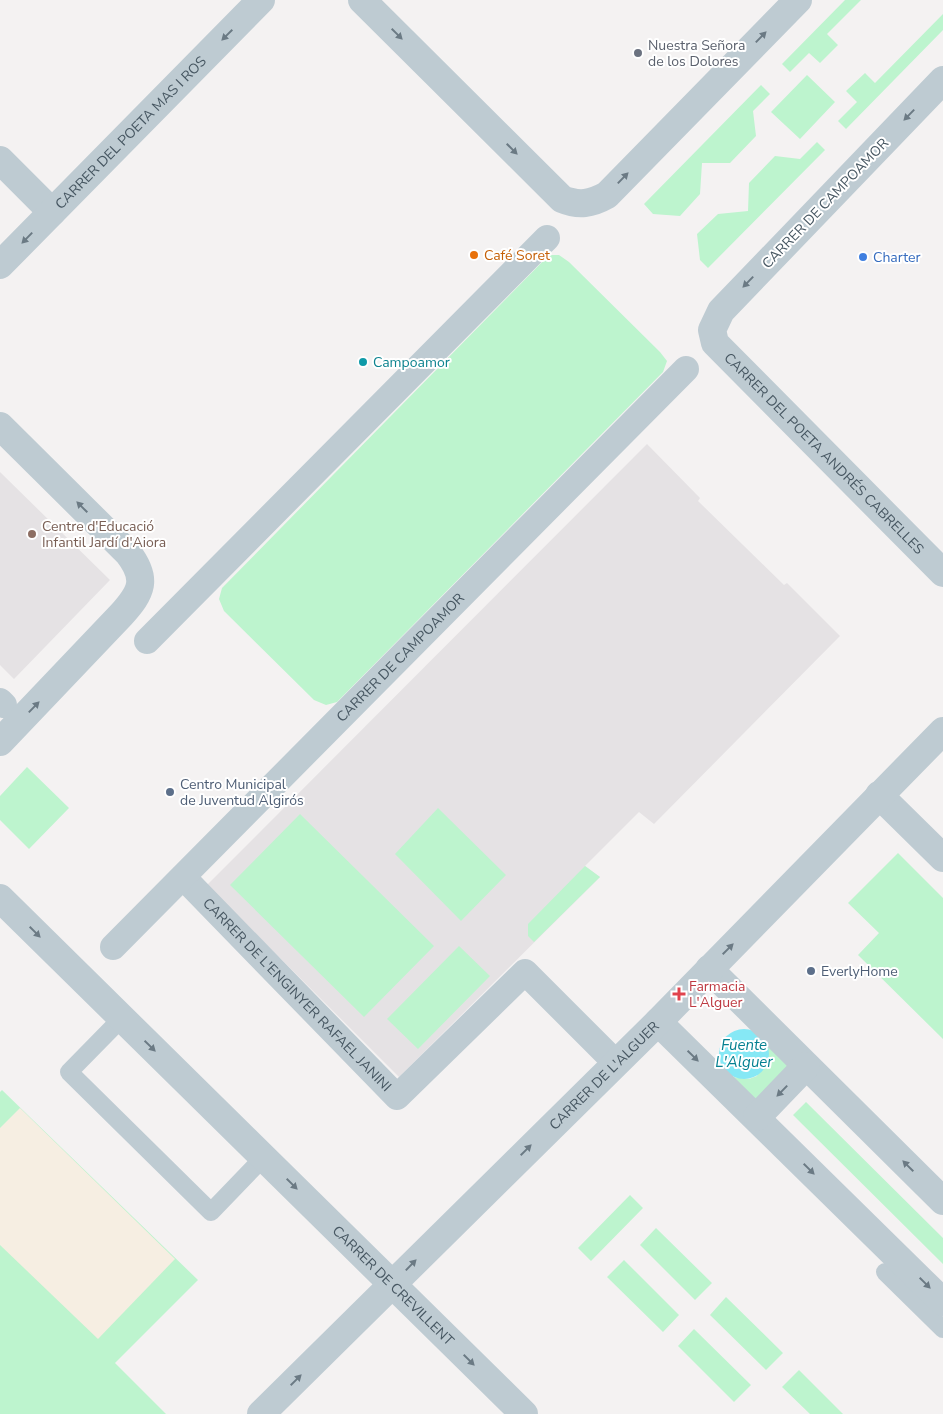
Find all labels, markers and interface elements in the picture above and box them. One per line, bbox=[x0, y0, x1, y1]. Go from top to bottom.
one-way arrow bbox=[221, 28, 233, 40]
one-way arrow bbox=[391, 28, 403, 40]
one-way arrow bbox=[755, 31, 767, 43]
place label: Nuestra Señora de los Dolores bbox=[648, 36, 745, 71]
marker: Nuestra Señora de los Dolores bbox=[632, 47, 644, 59]
street label: CARRER DEL POETA MAS I ROS bbox=[51, 52, 211, 214]
one-way arrow bbox=[903, 109, 915, 121]
street label: CARRER DE CAMPOAMOR bbox=[758, 134, 893, 273]
one-way arrow bbox=[506, 143, 518, 155]
one-way arrow bbox=[617, 173, 629, 185]
one-way arrow bbox=[21, 231, 33, 243]
place label: Café Soret bbox=[484, 246, 550, 265]
place label: Charter bbox=[873, 248, 920, 267]
marker: Café Soret bbox=[468, 249, 480, 261]
marker: Charter bbox=[857, 251, 869, 263]
one-way arrow bbox=[742, 276, 754, 288]
street label: CARRER DEL POETA ANDRÉS CABRELLES bbox=[720, 349, 928, 559]
place label: Campoamor bbox=[373, 353, 450, 372]
marker: Campoamor bbox=[357, 356, 369, 368]
one-way arrow bbox=[77, 501, 89, 513]
place label: Centre d'Educació Infantil Jardí d'Aiora bbox=[42, 517, 166, 552]
marker: Centre d'Educació Infantil Jardí d'Aiora bbox=[26, 528, 38, 540]
street label: CARRER DE CAMPOAMOR bbox=[332, 589, 469, 726]
one-way arrow bbox=[28, 701, 40, 713]
place label: Centro Municipal de Juventud Algirós bbox=[180, 775, 304, 810]
marker: Centro Municipal de Juventud Algirós bbox=[164, 786, 176, 798]
street label: CARRER DE L'ENGINYER RAFAEL JANINI bbox=[198, 894, 396, 1096]
one-way arrow bbox=[28, 926, 40, 938]
one-way arrow bbox=[722, 944, 734, 956]
place label: EverlyHome bbox=[821, 962, 898, 981]
marker: EverlyHome bbox=[805, 965, 817, 977]
place label: Farmacia L'Alguer bbox=[689, 977, 745, 1012]
marker: Farmacia L'Alguer bbox=[673, 988, 685, 1000]
street label: CARRER DE L'ALGUER bbox=[545, 1017, 663, 1134]
water label: Fuente L'Alguer bbox=[715, 1035, 773, 1072]
one-way arrow bbox=[144, 1040, 156, 1052]
one-way arrow bbox=[686, 1050, 698, 1062]
one-way arrow bbox=[776, 1085, 788, 1097]
one-way arrow bbox=[520, 1144, 532, 1156]
one-way arrow bbox=[903, 1160, 915, 1172]
one-way arrow bbox=[803, 1163, 815, 1175]
one-way arrow bbox=[285, 1178, 297, 1190]
street label: CARRER DE CREVILLENT bbox=[328, 1221, 458, 1350]
one-way arrow bbox=[405, 1259, 417, 1271]
one-way arrow bbox=[918, 1277, 930, 1289]
one-way arrow bbox=[463, 1354, 475, 1366]
one-way arrow bbox=[290, 1374, 302, 1386]

